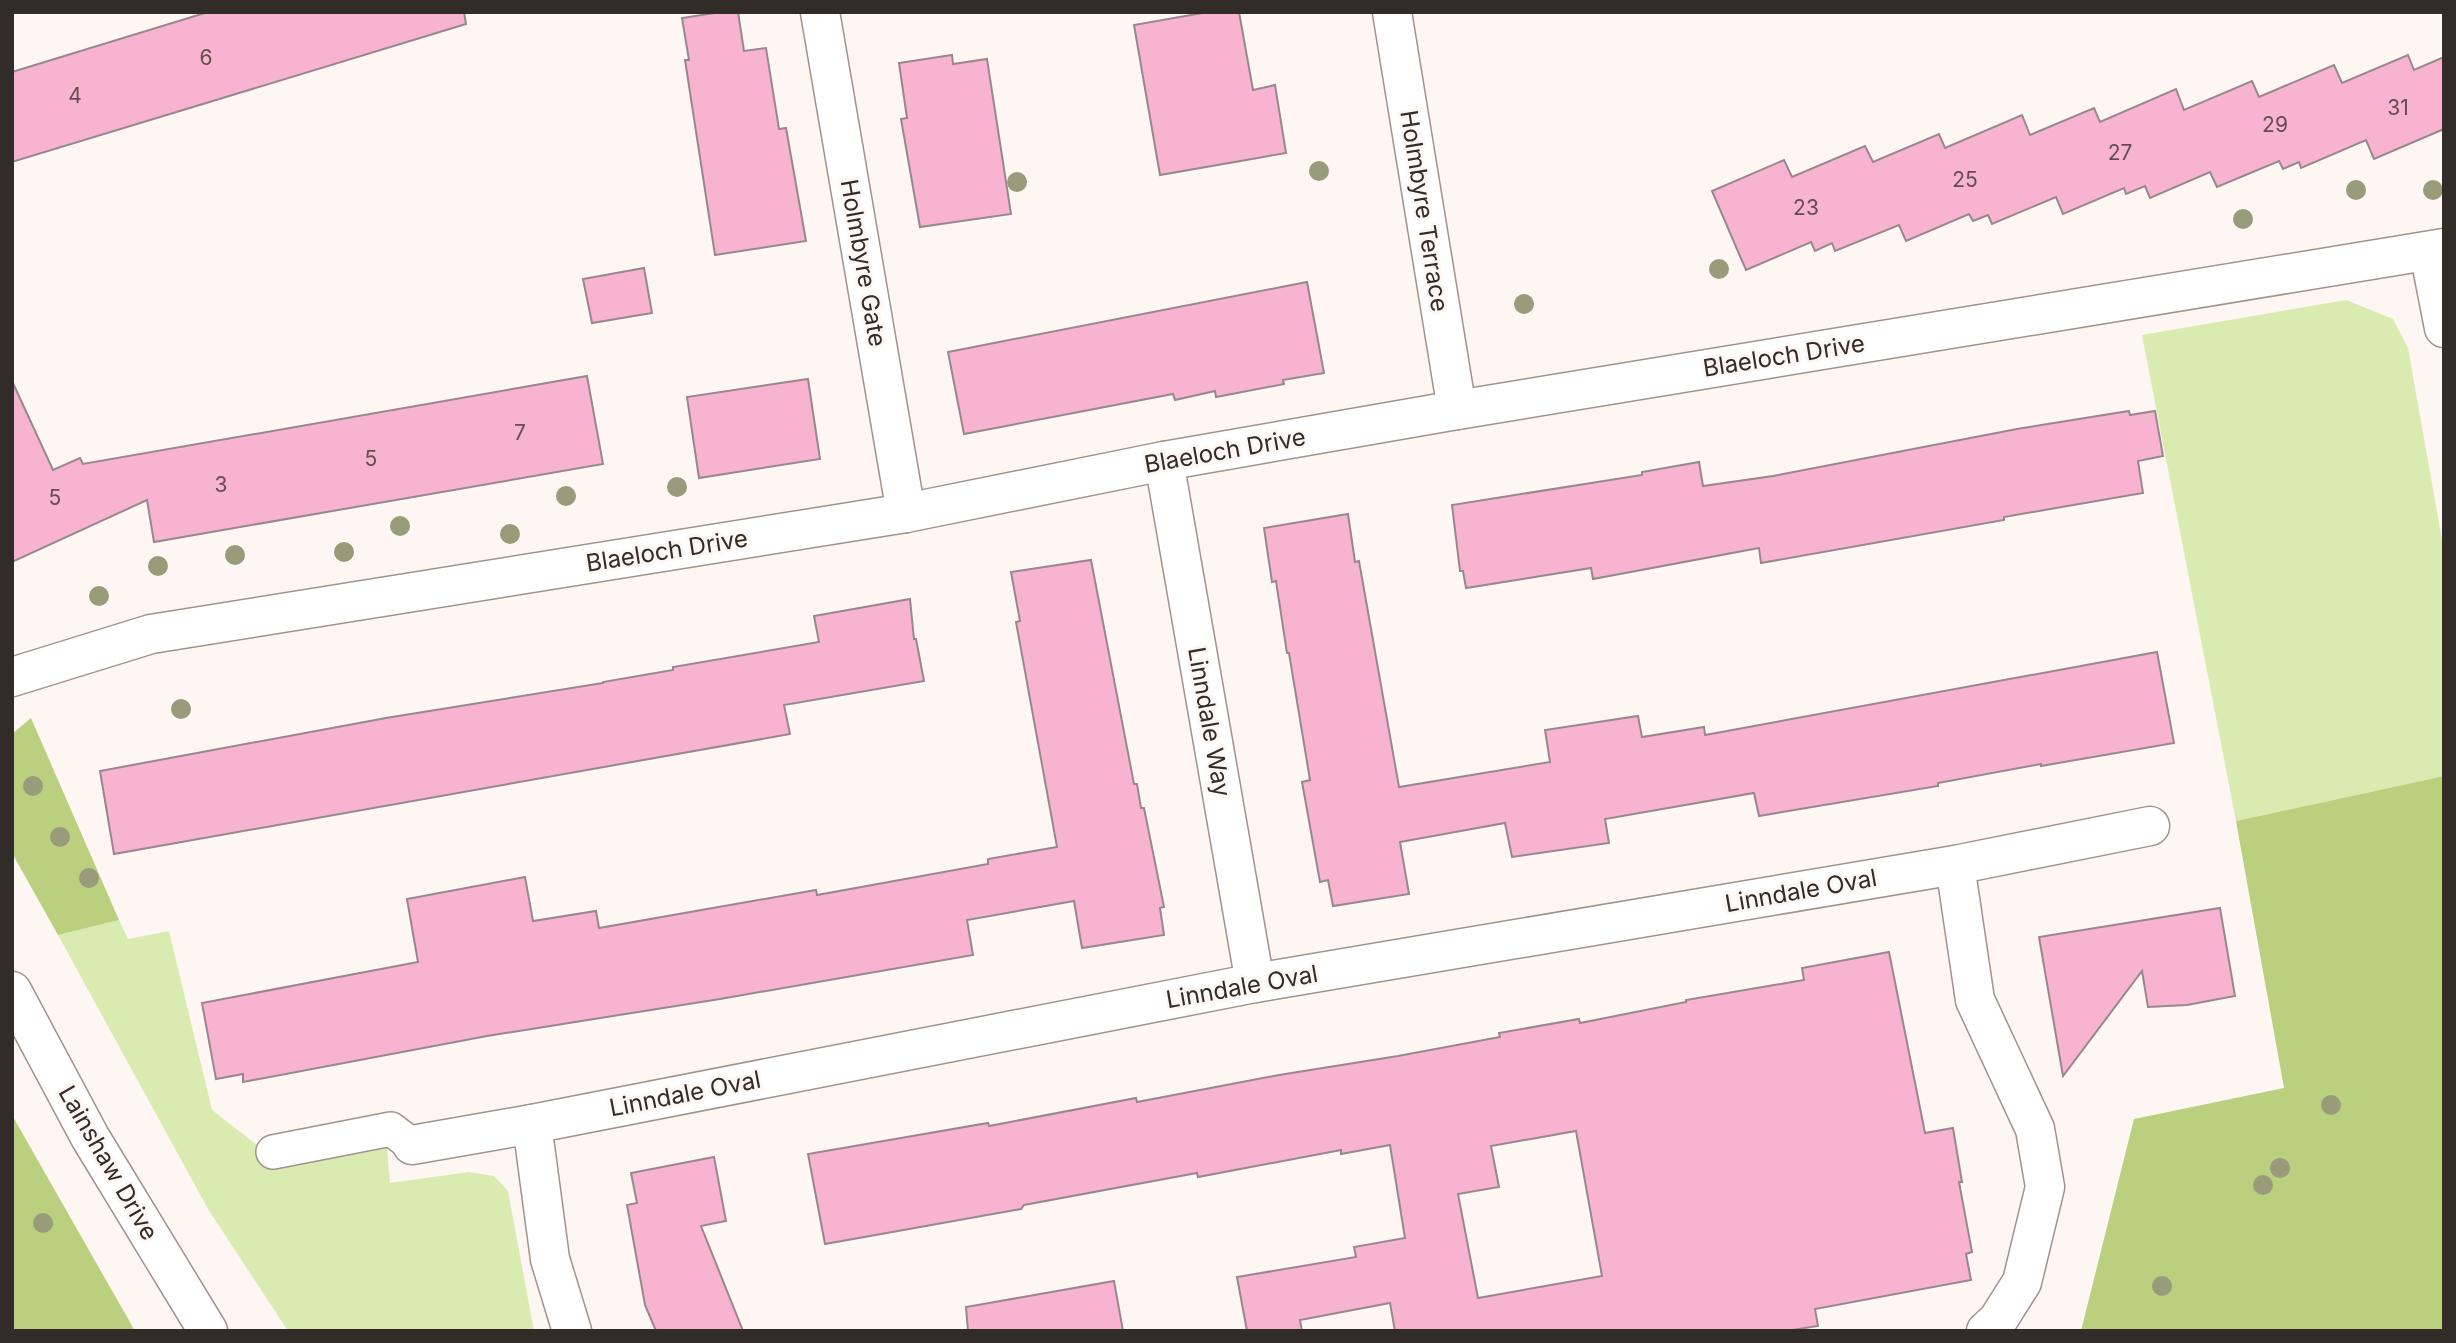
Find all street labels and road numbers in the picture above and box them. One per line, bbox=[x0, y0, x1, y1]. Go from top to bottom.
street label: Holmbyre Terrace bbox=[1394, 108, 1455, 314]
street label: Holmbyre Gate bbox=[835, 177, 892, 349]
street label: Blaeloch Drive bbox=[1701, 328, 1867, 383]
street label: Blaeloch Drive bbox=[1142, 422, 1308, 479]
street label: Blaeloch Drive bbox=[584, 523, 750, 578]
street label: Linndale Way bbox=[1182, 645, 1237, 799]
street label: Linndale Oval bbox=[1723, 863, 1879, 918]
street label: Linndale Oval bbox=[1164, 959, 1320, 1014]
street label: Linndale Oval bbox=[607, 1065, 763, 1122]
street label: Lainshaw Drive bbox=[53, 1080, 164, 1245]

